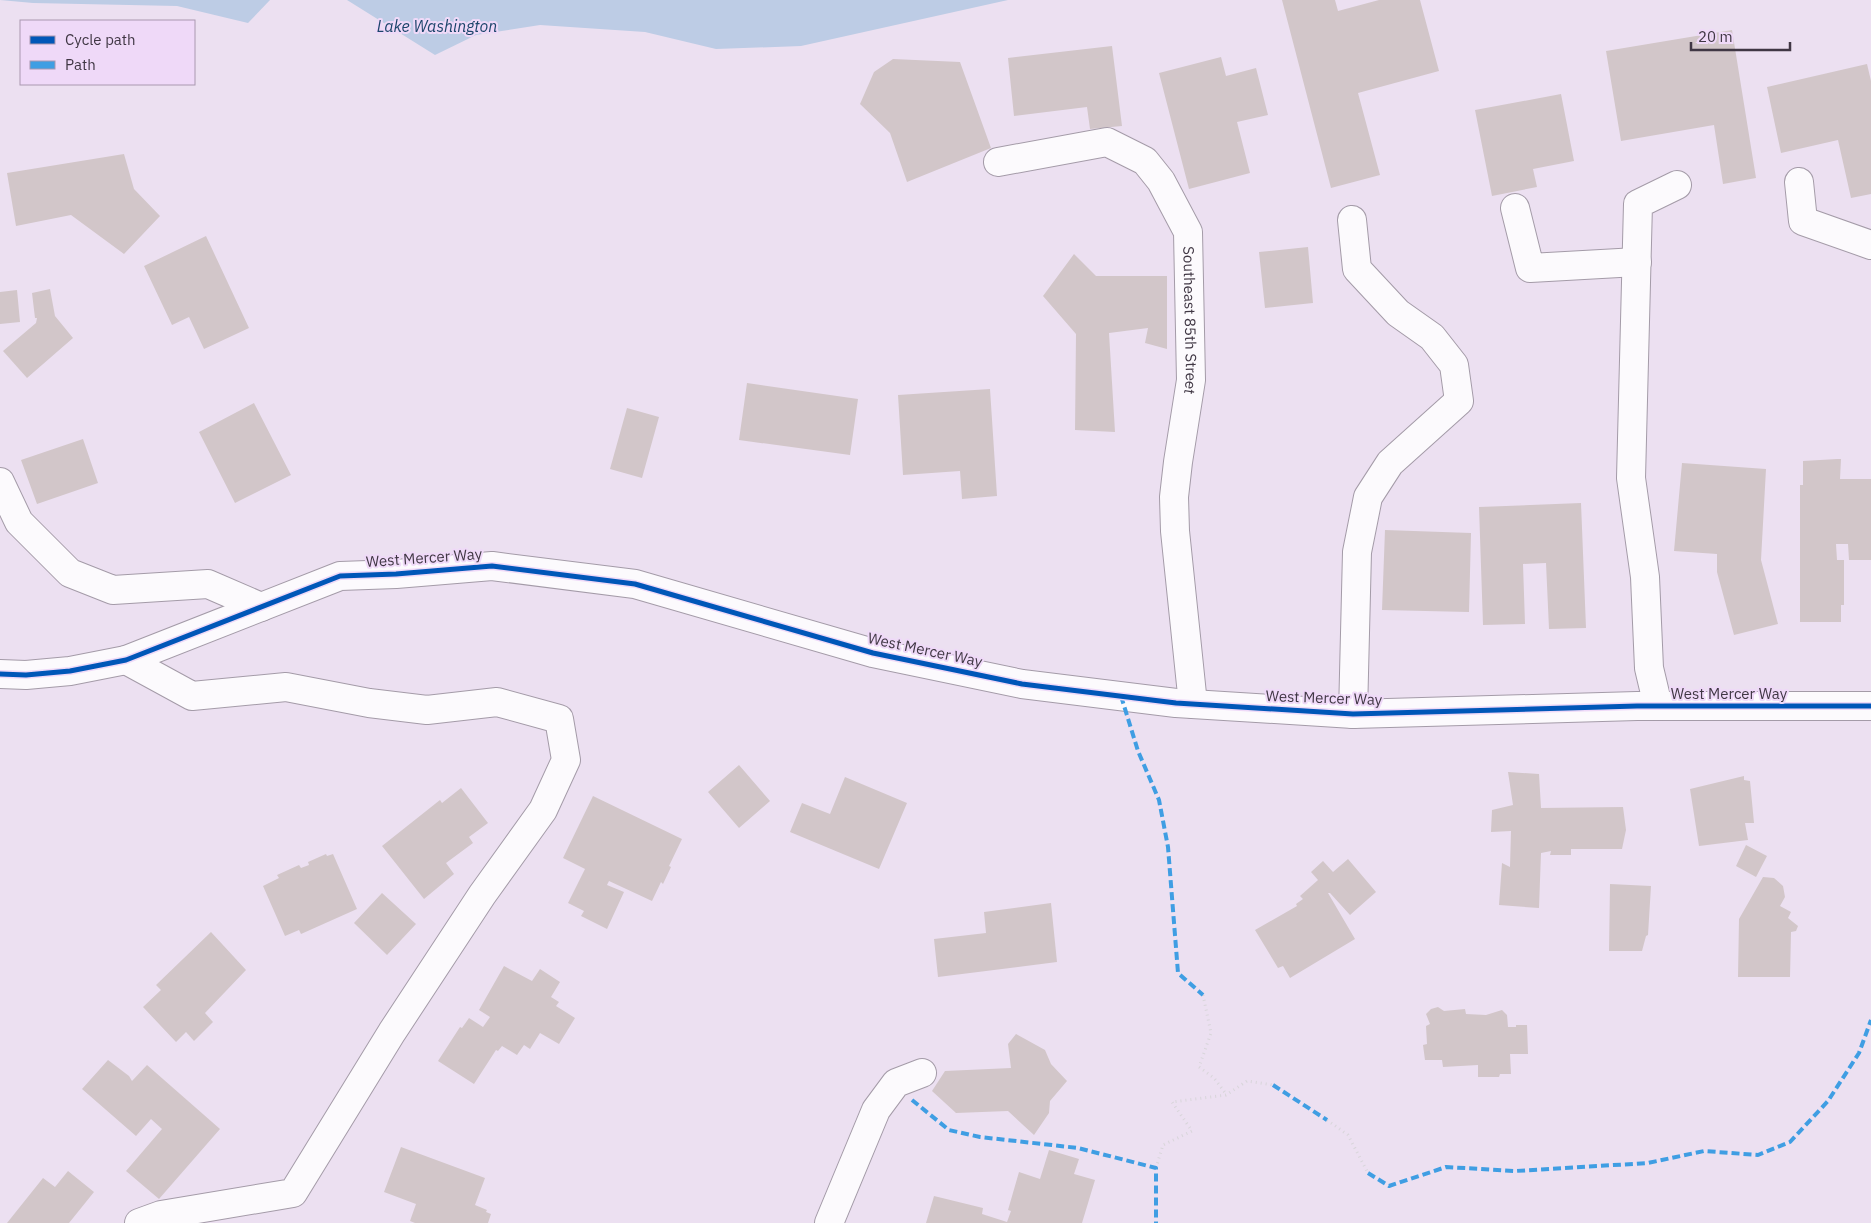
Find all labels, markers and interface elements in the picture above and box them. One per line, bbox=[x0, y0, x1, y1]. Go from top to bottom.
water label: Lake Washington bbox=[377, 16, 497, 36]
legend bbox=[20, 20, 195, 85]
scale bar bbox=[1691, 20, 1790, 52]
text: 20 m bbox=[1698, 27, 1733, 46]
text: Cycle path bbox=[65, 30, 136, 49]
text: Path bbox=[65, 55, 96, 74]
street label: Southeast 85th Street bbox=[1179, 246, 1201, 396]
street label: West Mercer Way bbox=[365, 544, 483, 571]
street label: West Mercer Way bbox=[866, 628, 985, 671]
street label: West Mercer Way bbox=[1671, 684, 1788, 703]
street label: West Mercer Way bbox=[1265, 686, 1383, 709]

